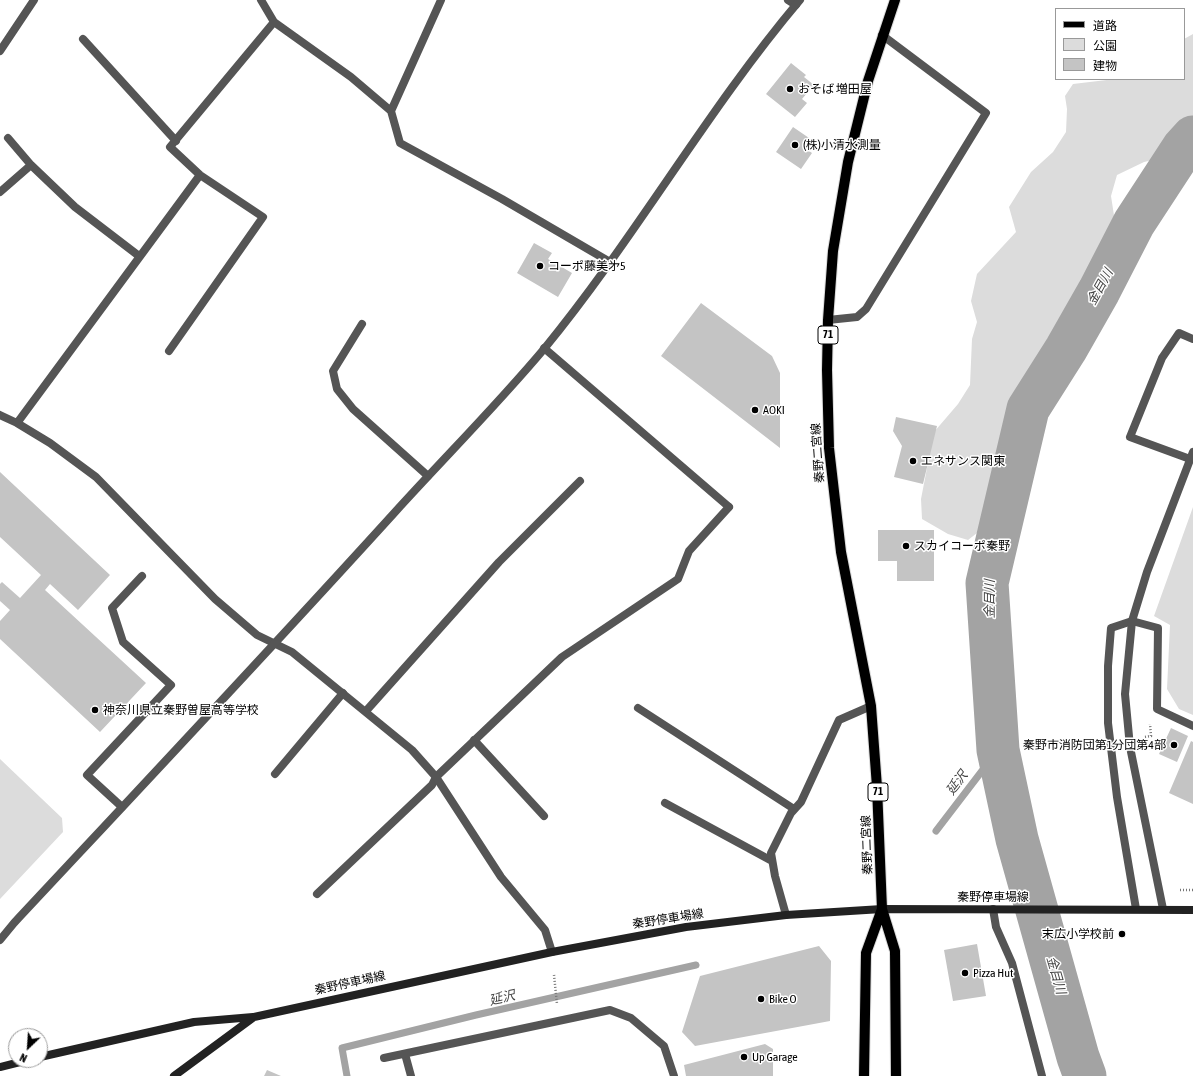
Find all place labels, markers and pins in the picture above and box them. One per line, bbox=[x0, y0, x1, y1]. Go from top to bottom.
place label: おそば 増田屋 bbox=[798, 82, 872, 96]
marker: おそば 増田屋 bbox=[785, 84, 795, 94]
place label: (株)小清水測量 bbox=[803, 138, 881, 152]
marker: (株)小清水測量 bbox=[790, 140, 800, 150]
place label: コーポ藤美㐧5 bbox=[548, 259, 626, 273]
marker: コーポ藤美㐧5 bbox=[535, 261, 545, 271]
place label: AOKI bbox=[763, 403, 785, 417]
marker: AOKI bbox=[750, 405, 760, 415]
place label: エネサンス関東 bbox=[921, 454, 1005, 468]
marker: エネサンス関東 bbox=[908, 456, 918, 466]
place label: スカイコーポ秦野 bbox=[914, 539, 1010, 553]
marker: スカイコーポ秦野 bbox=[901, 541, 911, 551]
place label: 神奈川県立秦野曽屋高等学校 bbox=[103, 703, 259, 717]
marker: 神奈川県立秦野曽屋高等学校 bbox=[90, 705, 100, 715]
place label: 秦野市消防団第1分団第4部 bbox=[1023, 738, 1166, 752]
marker: 秦野市消防団第1分団第4部 bbox=[1169, 740, 1179, 750]
place label: 末広小学校前 bbox=[1042, 927, 1114, 941]
marker: 末広小学校前 bbox=[1117, 929, 1127, 939]
place label: Pizza Hut bbox=[973, 966, 1013, 980]
marker: Pizza Hut bbox=[960, 968, 970, 978]
place label: Bike O bbox=[769, 992, 797, 1006]
marker: Bike O bbox=[756, 994, 766, 1004]
place label: Up Garage bbox=[752, 1050, 798, 1064]
marker: Up Garage bbox=[739, 1052, 749, 1062]

